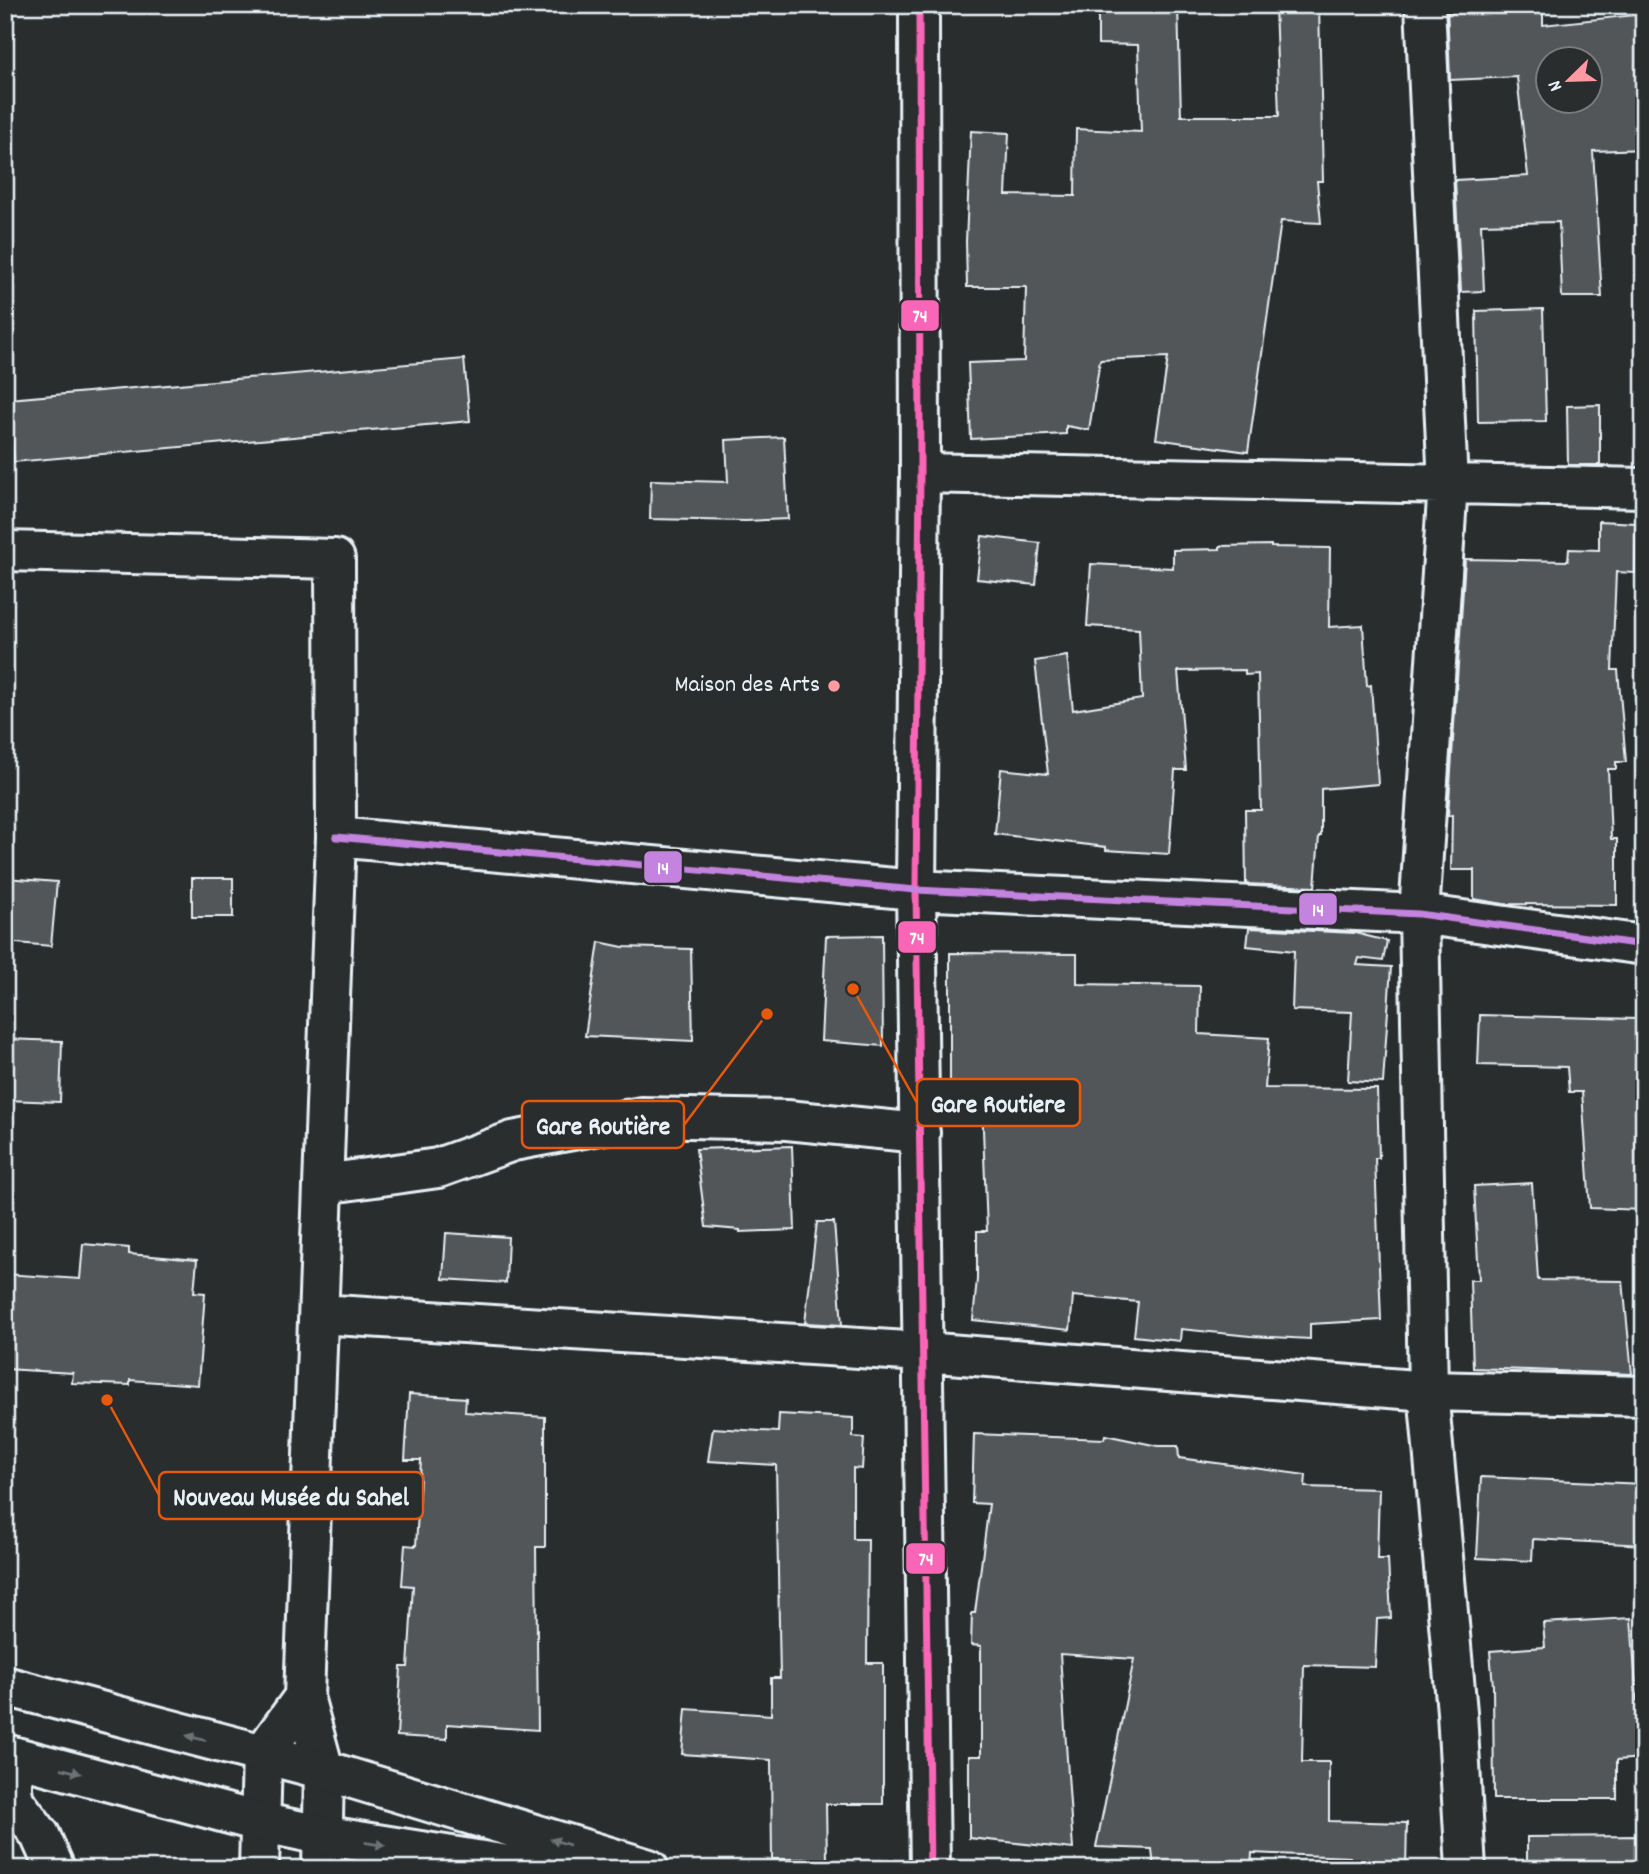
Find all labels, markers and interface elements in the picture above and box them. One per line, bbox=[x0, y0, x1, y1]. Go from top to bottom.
north arrow bbox=[1534, 46, 1604, 116]
text: N bbox=[1542, 76, 1571, 95]
line badge: 74 bbox=[900, 299, 940, 332]
text: 74 bbox=[912, 305, 928, 332]
place label: Maison des Arts bbox=[675, 669, 820, 703]
marker: Maison des Arts bbox=[826, 678, 842, 694]
line badge: 14 bbox=[643, 850, 683, 884]
text: 14 bbox=[657, 857, 669, 884]
line badge: 14 bbox=[1298, 892, 1338, 926]
text: 14 bbox=[1312, 899, 1324, 926]
line badge: 74 bbox=[897, 920, 937, 954]
text: 74 bbox=[909, 927, 925, 954]
callout: Gare Routiere bbox=[917, 1079, 1080, 1126]
text: Gare Routiere bbox=[931, 1088, 1065, 1125]
callout: Gare Routière bbox=[522, 1101, 684, 1148]
text: Gare Routière bbox=[536, 1110, 670, 1147]
callout: Nouveau Musée du Sahel bbox=[159, 1472, 423, 1519]
text: Nouveau Musée du Sahel bbox=[173, 1481, 410, 1518]
line badge: 74 bbox=[905, 1542, 946, 1575]
text: 74 bbox=[918, 1548, 934, 1575]
one-way arrow bbox=[186, 1732, 207, 1742]
one-way arrow bbox=[61, 1767, 82, 1777]
one-way arrow bbox=[550, 1836, 571, 1846]
one-way arrow bbox=[364, 1839, 386, 1850]

